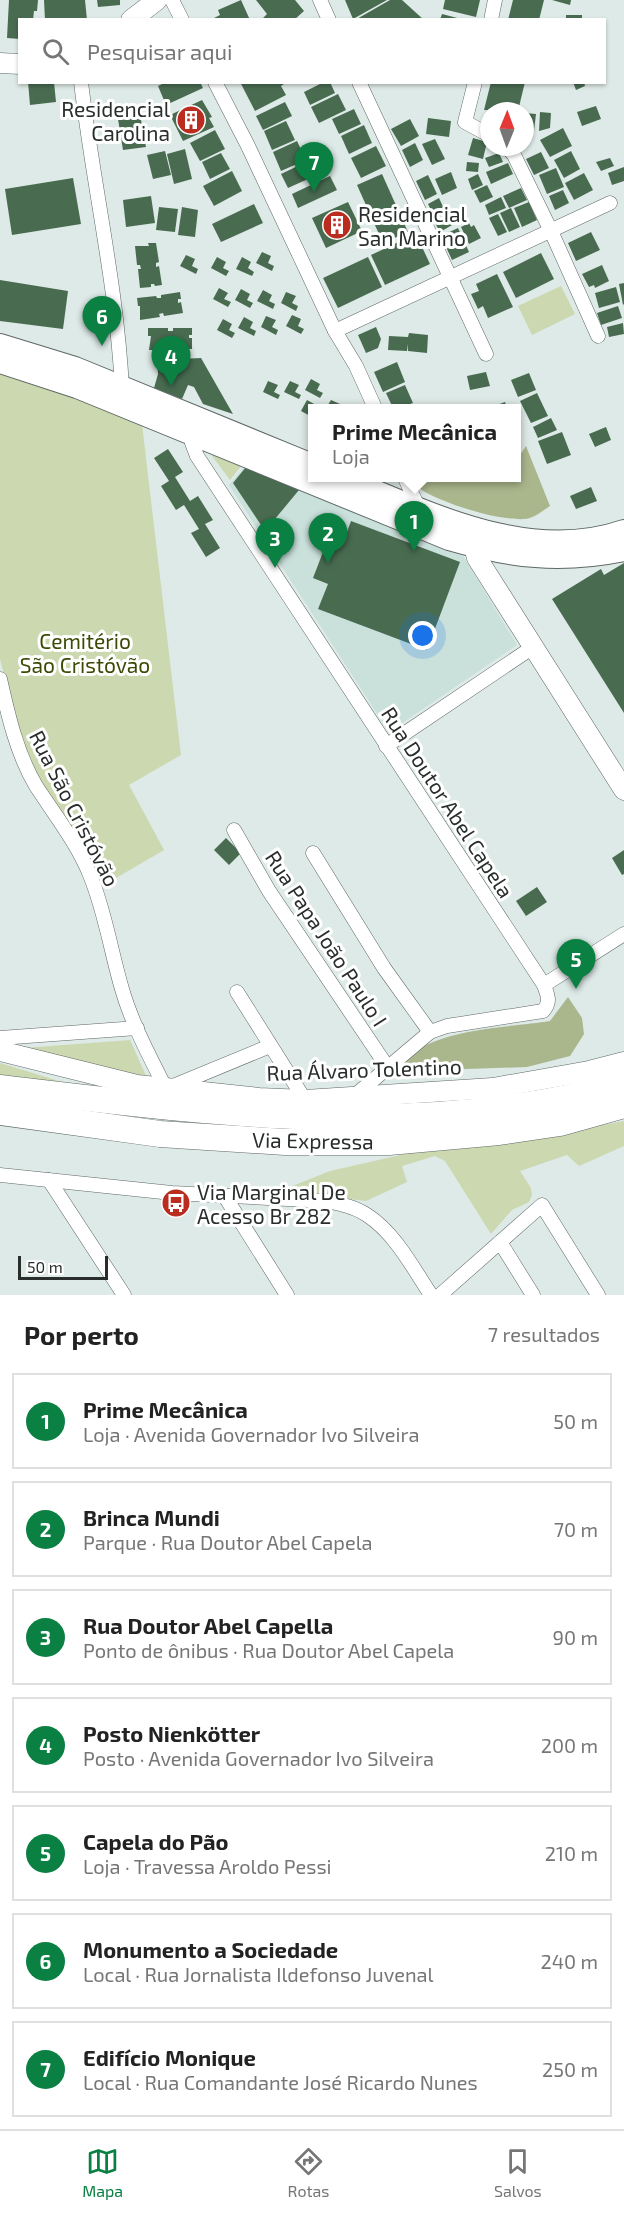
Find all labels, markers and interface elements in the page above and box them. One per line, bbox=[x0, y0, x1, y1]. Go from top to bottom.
search box bbox=[18, 18, 606, 84]
icon: search bbox=[39, 35, 72, 68]
text: Pesquisar aqui bbox=[87, 38, 233, 64]
place label: Residencial Carolina bbox=[61, 96, 171, 145]
north arrow bbox=[480, 102, 534, 156]
building icon: Residencial Carolina bbox=[175, 104, 207, 136]
pin: 7 bbox=[294, 142, 334, 192]
place label: Residencial San Marino bbox=[358, 201, 468, 250]
building icon: Residencial San Marino bbox=[321, 209, 353, 241]
pin: 6 bbox=[82, 296, 122, 346]
pin: 4 bbox=[152, 336, 190, 386]
popup bbox=[308, 404, 521, 482]
text: Prime Mecânica bbox=[332, 418, 497, 444]
text: Loja bbox=[332, 444, 370, 468]
pin: 1 bbox=[394, 502, 434, 551]
pin: 2 bbox=[308, 514, 348, 563]
pin: 3 bbox=[256, 518, 294, 568]
your location bbox=[408, 621, 437, 650]
park label: Cemitério São Cristóvão bbox=[20, 628, 150, 677]
street label: Rua Doutor Abel Capela bbox=[377, 702, 519, 902]
street label: Rua São Cristóvão bbox=[25, 726, 125, 890]
street label: Rua Papa João Paulo I bbox=[261, 846, 393, 1030]
pin: 5 bbox=[556, 940, 596, 989]
street label: Rua Álvaro Tolentino bbox=[266, 1053, 462, 1085]
street label: Via Expressa bbox=[252, 1126, 374, 1154]
place label: Via Marginal De Acesso Br 282 bbox=[197, 1179, 346, 1228]
bus stop icon: Via Marginal De Acesso Br 282 bbox=[160, 1187, 192, 1219]
scale bar bbox=[18, 1253, 108, 1280]
text: 50 m bbox=[27, 1257, 63, 1276]
text: Por perto bbox=[24, 1319, 139, 1350]
text: 7 resultados bbox=[488, 1322, 600, 1346]
text: Prime Mecânica bbox=[83, 1396, 248, 1422]
text: 1 bbox=[41, 1409, 50, 1433]
text: 50 m bbox=[553, 1409, 598, 1433]
text: Loja · Avenida Governador Ivo Silveira bbox=[83, 1422, 419, 1446]
text: Brinca Mundi bbox=[83, 1504, 220, 1530]
text: 2 bbox=[40, 1517, 51, 1541]
text: 70 m bbox=[554, 1517, 598, 1541]
text: Parque · Rua Doutor Abel Capela bbox=[83, 1530, 373, 1554]
text: Rua Doutor Abel Capella bbox=[83, 1612, 333, 1638]
text: 3 bbox=[40, 1625, 51, 1649]
text: 90 m bbox=[553, 1625, 598, 1649]
text: Ponto de ônibus · Rua Doutor Abel Capela bbox=[83, 1638, 454, 1662]
text: Posto Nienkötter bbox=[83, 1720, 260, 1746]
text: 4 bbox=[39, 1733, 52, 1757]
text: 200 m bbox=[541, 1733, 598, 1757]
text: Posto · Avenida Governador Ivo Silveira bbox=[83, 1746, 434, 1770]
text: Capela do Pão bbox=[83, 1828, 228, 1854]
text: 5 bbox=[40, 1841, 51, 1865]
text: 210 m bbox=[545, 1841, 598, 1865]
text: Loja · Travessa Aroldo Pessi bbox=[83, 1854, 332, 1878]
text: Monumento a Sociedade bbox=[83, 1936, 338, 1962]
text: 6 bbox=[40, 1949, 51, 1973]
text: 240 m bbox=[540, 1949, 598, 1973]
text: Local · Rua Jornalista Ildefonso Juvenal bbox=[83, 1962, 433, 1986]
text: Edifício Monique bbox=[83, 2044, 256, 2070]
text: 7 bbox=[40, 2057, 51, 2081]
text: 250 m bbox=[542, 2057, 598, 2081]
text: Local · Rua Comandante José Ricardo Nunes bbox=[83, 2070, 478, 2094]
tab: Mapa bbox=[82, 2145, 123, 2200]
tab: Rotas bbox=[288, 2145, 330, 2200]
tab: Salvos bbox=[494, 2145, 542, 2200]

